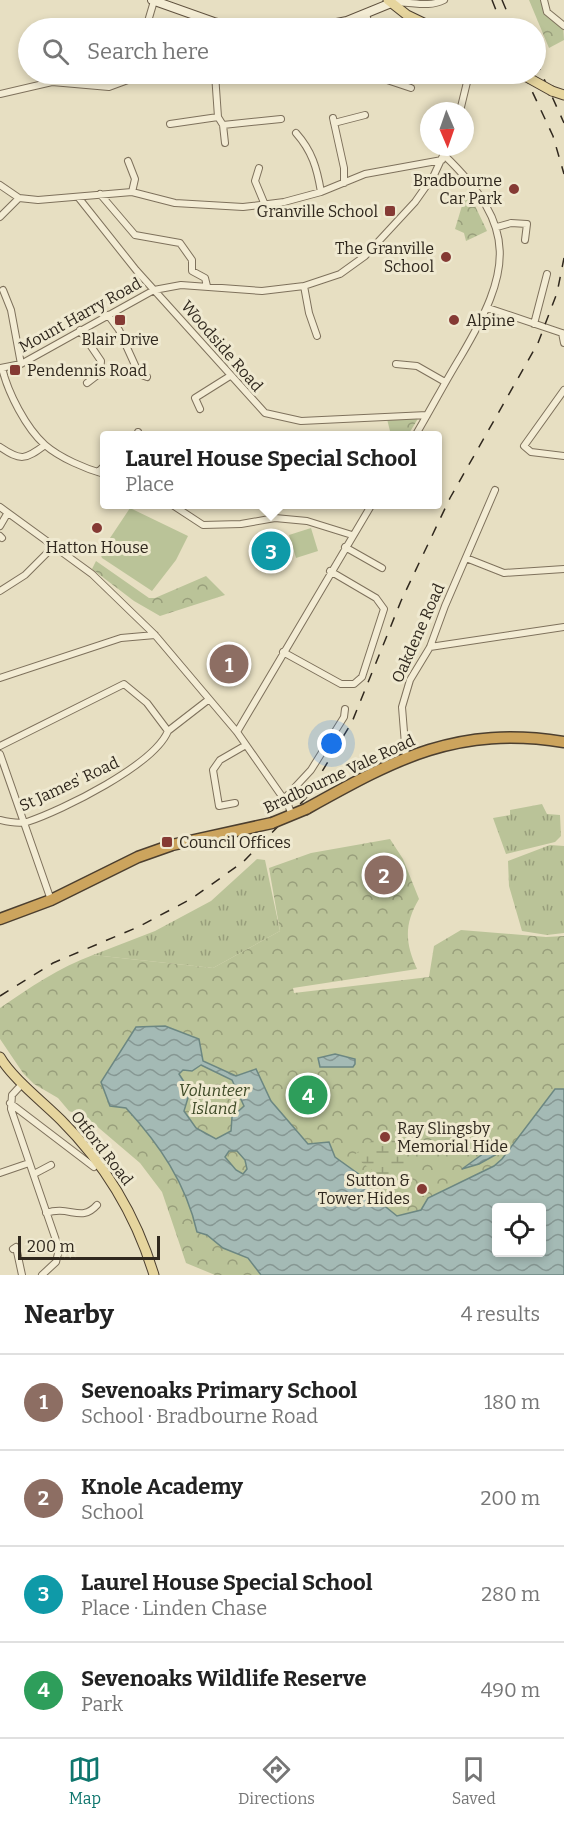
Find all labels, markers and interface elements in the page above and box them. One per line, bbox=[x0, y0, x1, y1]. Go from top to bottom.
search box bbox=[18, 18, 546, 84]
icon: search bbox=[39, 35, 72, 68]
text: Search here bbox=[87, 38, 209, 65]
north arrow bbox=[420, 102, 474, 156]
place label: Bradbourne Car Park bbox=[413, 171, 502, 208]
marker: Bradbourne Car Park bbox=[507, 182, 521, 196]
place label: Granville School bbox=[257, 202, 378, 221]
marker: Granville School bbox=[383, 204, 397, 218]
place label: The Granville School bbox=[335, 239, 434, 276]
marker: The Granville School bbox=[439, 250, 453, 264]
street label: Mount Harry Road bbox=[16, 273, 145, 356]
street label: Woodside Road bbox=[177, 297, 267, 396]
place label: Alpine bbox=[466, 311, 515, 330]
marker: Blair Drive bbox=[113, 313, 127, 327]
marker: Alpine bbox=[447, 313, 461, 327]
place label: Blair Drive bbox=[81, 330, 159, 349]
place label: Pendennis Road bbox=[27, 361, 147, 380]
marker: Pendennis Road bbox=[8, 363, 22, 377]
popup bbox=[100, 431, 442, 509]
text: Laurel House Special School bbox=[125, 445, 417, 472]
text: Place bbox=[125, 472, 174, 496]
marker: Hatton House bbox=[90, 521, 104, 535]
pin: 3 bbox=[252, 528, 290, 574]
place label: Hatton House bbox=[45, 538, 149, 557]
street label: Oakdene Road bbox=[388, 580, 449, 686]
pin: 1 bbox=[210, 642, 248, 686]
your location bbox=[317, 729, 346, 758]
street label: Bradbourne Vale Road bbox=[260, 730, 418, 817]
street label: St James' Road bbox=[16, 752, 122, 815]
place label: Council Offices bbox=[179, 833, 291, 852]
marker: Council Offices bbox=[160, 835, 174, 849]
pin: 2 bbox=[364, 852, 404, 898]
pin: 4 bbox=[288, 1072, 328, 1118]
park label: Volunteer Island bbox=[179, 1081, 251, 1118]
street label: Otford Road bbox=[67, 1107, 137, 1189]
place label: Ray Slingsby Memorial Hide bbox=[397, 1119, 508, 1156]
marker: Ray Slingsby Memorial Hide bbox=[378, 1130, 392, 1144]
place label: Sutton & Tower Hides bbox=[318, 1171, 410, 1208]
marker: Sutton & Tower Hides bbox=[415, 1182, 429, 1196]
map controls bbox=[492, 1203, 546, 1257]
button: locate bbox=[492, 1203, 546, 1257]
scale bar bbox=[18, 1233, 160, 1260]
text: 200 m bbox=[27, 1237, 75, 1256]
text: Nearby bbox=[24, 1299, 114, 1330]
text: 4 results bbox=[461, 1302, 540, 1326]
text: Sevenoaks Primary School bbox=[81, 1377, 357, 1404]
text: 1 bbox=[39, 1390, 48, 1414]
text: 180 m bbox=[484, 1390, 540, 1414]
text: School · Bradbourne Road bbox=[81, 1404, 318, 1428]
text: Knole Academy bbox=[81, 1473, 243, 1500]
text: 2 bbox=[38, 1486, 49, 1510]
text: 200 m bbox=[480, 1486, 540, 1510]
text: School bbox=[81, 1500, 144, 1524]
text: Laurel House Special School bbox=[81, 1569, 372, 1596]
text: 3 bbox=[38, 1582, 49, 1606]
text: 280 m bbox=[481, 1582, 540, 1606]
text: Place · Linden Chase bbox=[81, 1596, 267, 1620]
text: Sevenoaks Wildlife Reserve bbox=[81, 1665, 367, 1692]
text: 4 bbox=[37, 1678, 50, 1702]
text: 490 m bbox=[481, 1678, 540, 1702]
text: Park bbox=[81, 1692, 123, 1716]
tab: Map bbox=[68, 1753, 101, 1808]
tab: Directions bbox=[238, 1753, 315, 1808]
tab: Saved bbox=[452, 1753, 496, 1808]

